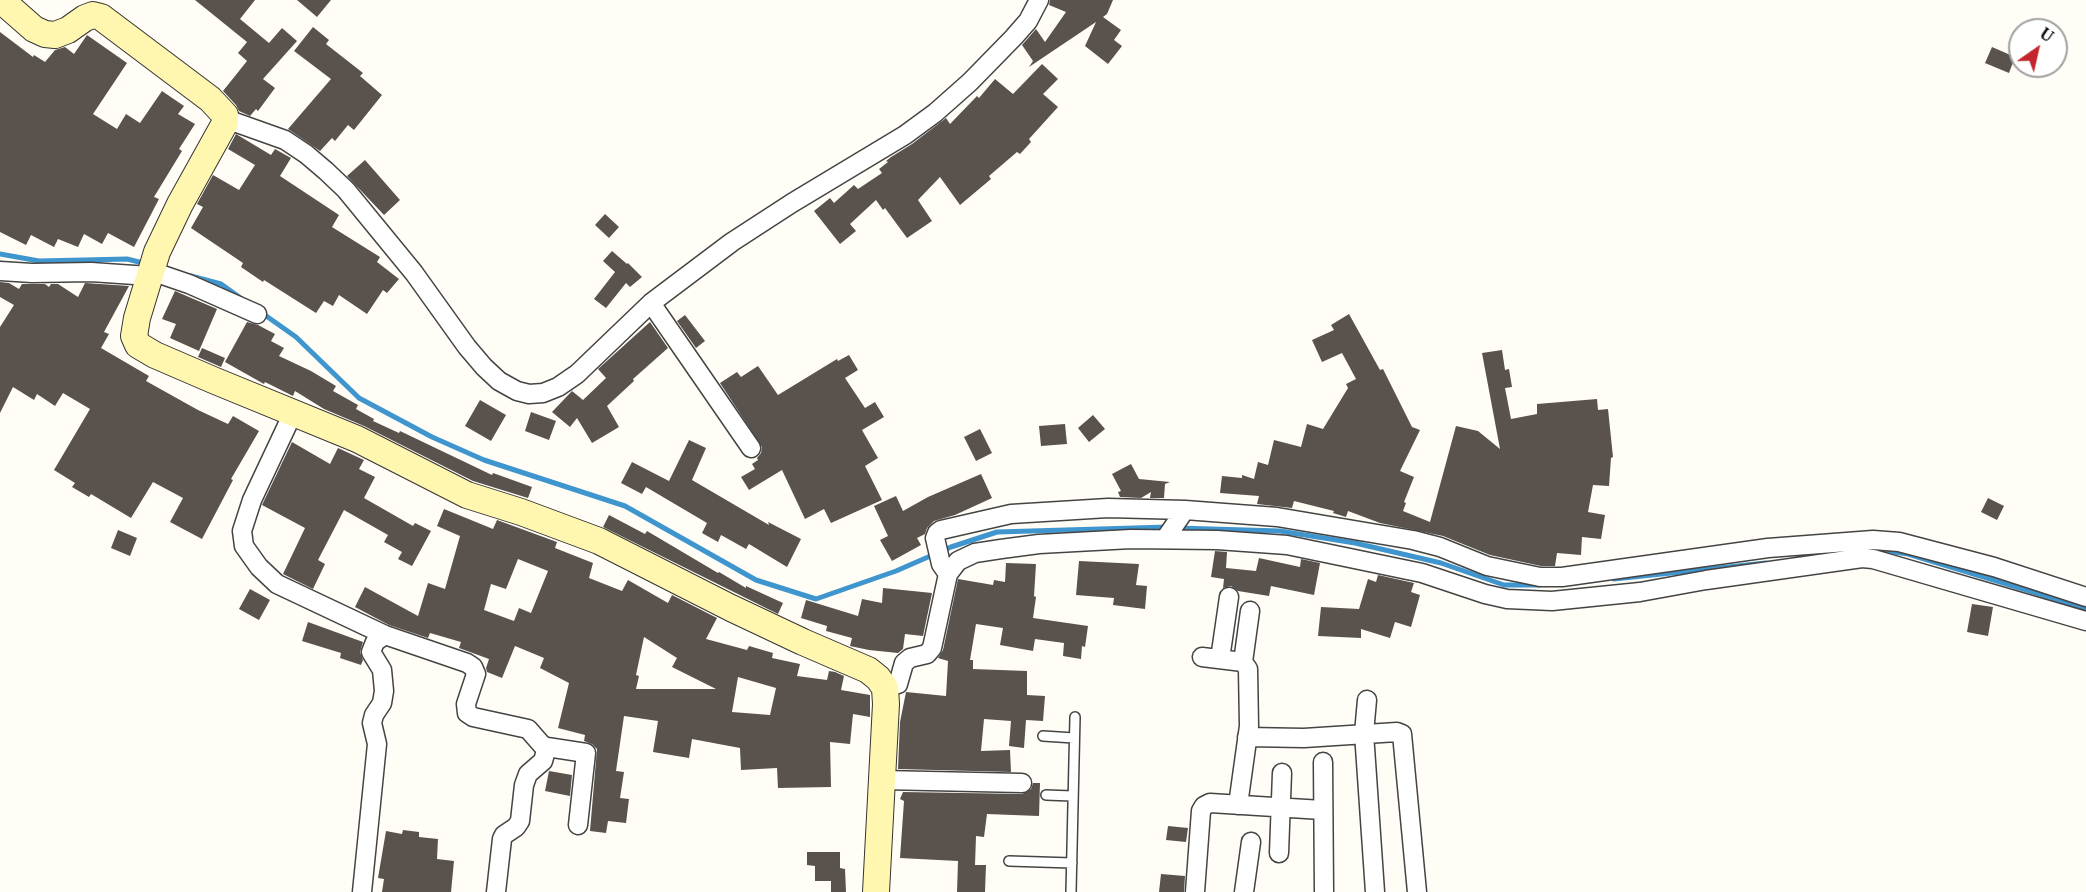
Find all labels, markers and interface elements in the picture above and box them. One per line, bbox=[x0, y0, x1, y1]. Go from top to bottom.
north arrow bbox=[2008, 18, 2068, 78]
text: U bbox=[2036, 23, 2058, 46]

